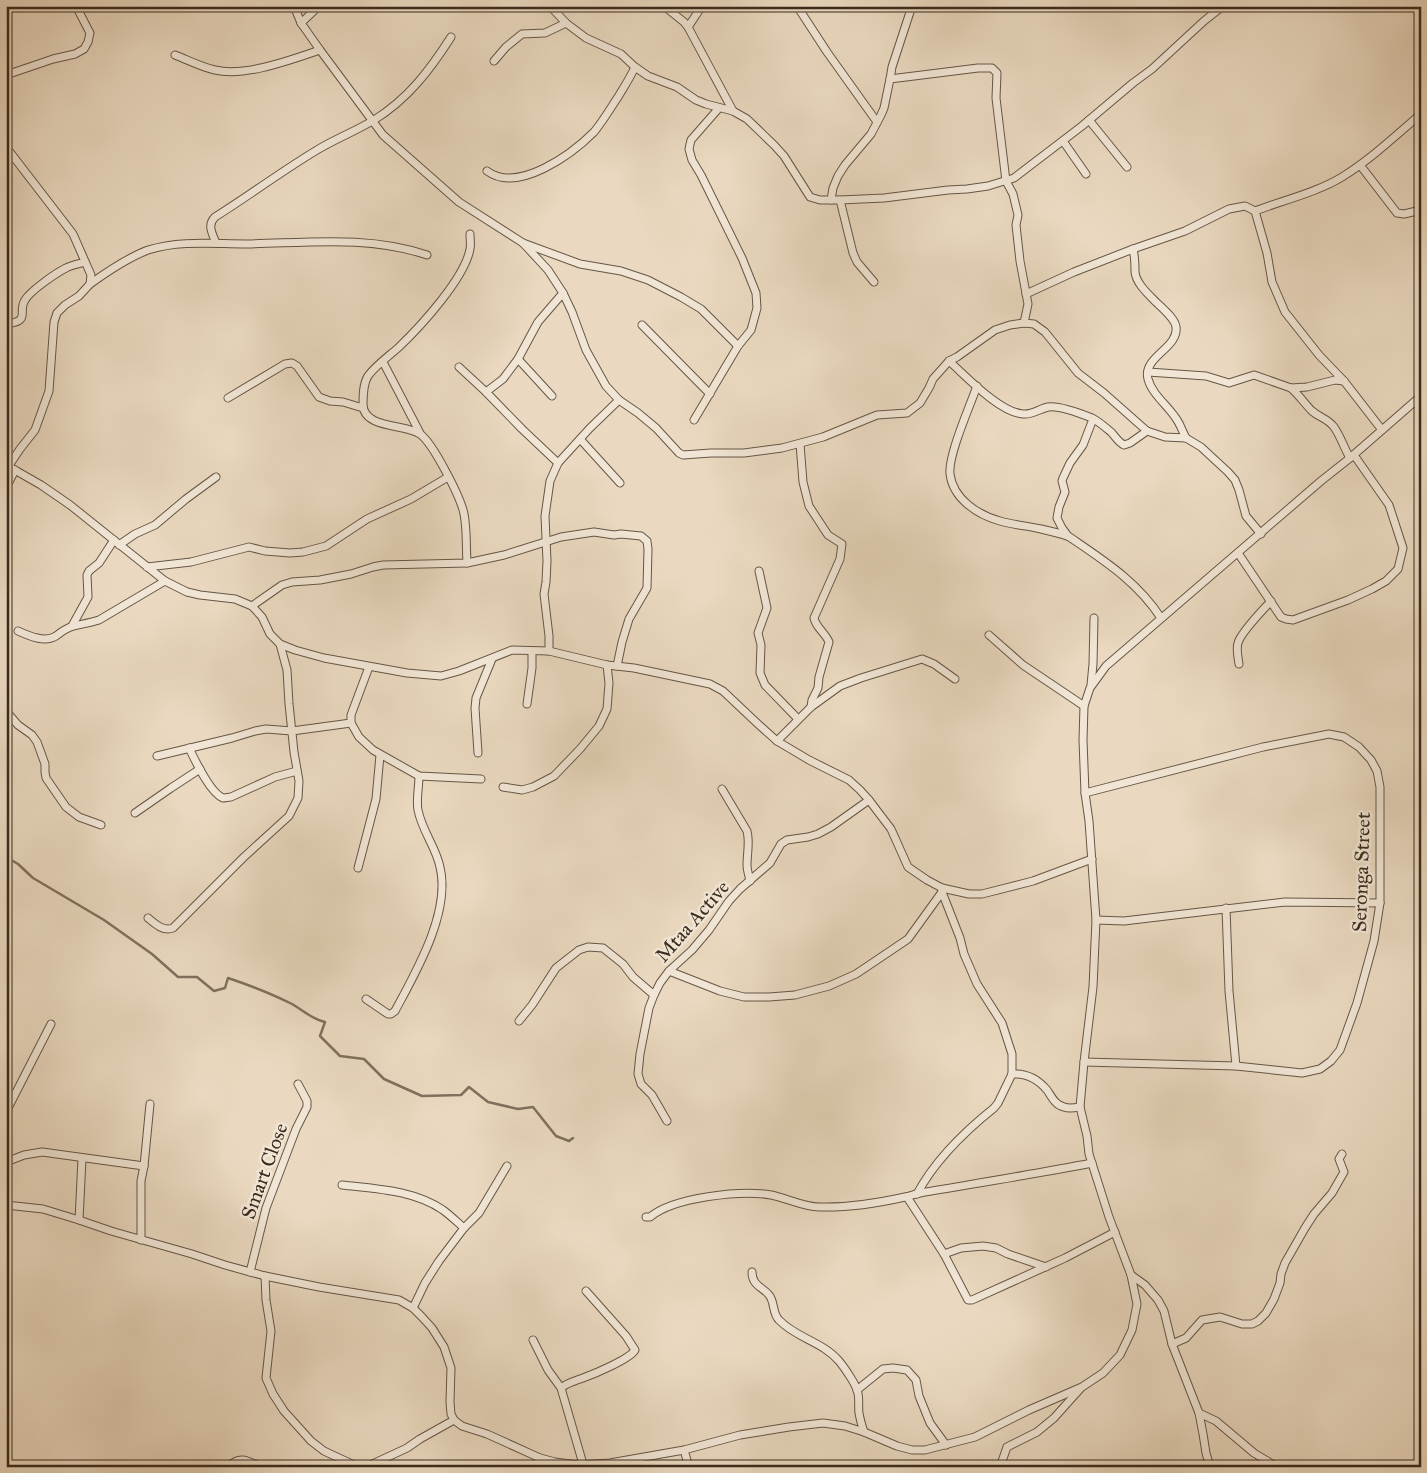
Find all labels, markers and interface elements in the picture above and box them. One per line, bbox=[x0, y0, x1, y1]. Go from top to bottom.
street label: Seronga Street bbox=[1347, 812, 1376, 932]
street label: Mtaa Active bbox=[650, 875, 734, 967]
street label: Smart Close bbox=[236, 1120, 292, 1222]

